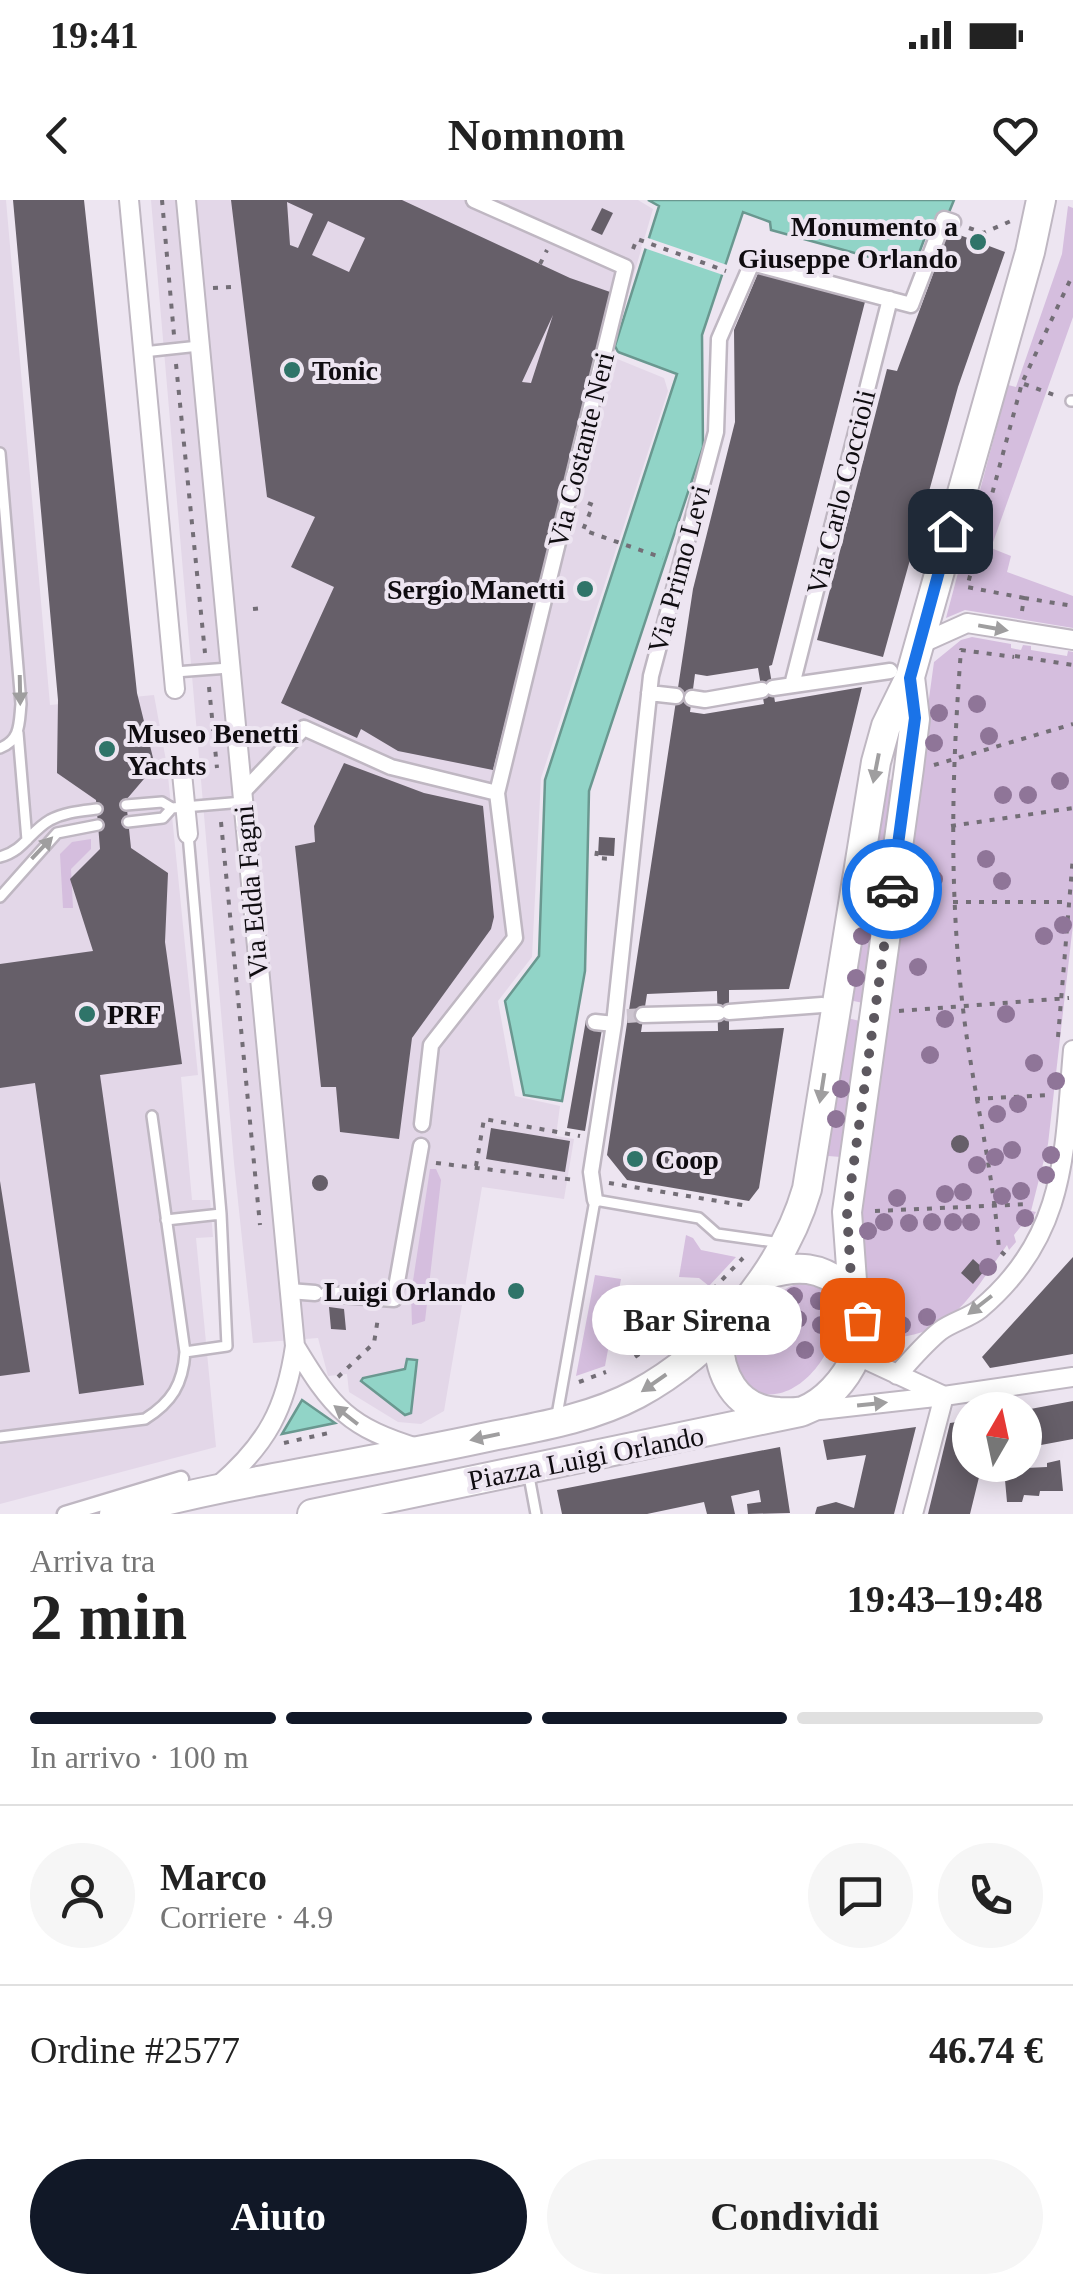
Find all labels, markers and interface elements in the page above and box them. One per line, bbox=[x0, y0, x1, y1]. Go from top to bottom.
text: 19:41 bbox=[50, 14, 139, 56]
icon: back bbox=[30, 108, 85, 163]
icon: heart bbox=[988, 108, 1043, 163]
text: Nomnom bbox=[448, 110, 625, 160]
place label: Monumento a Giuseppe Orlando bbox=[738, 211, 958, 274]
marker: Monumento a Giuseppe Orlando bbox=[967, 231, 989, 253]
street label: Via Costante Neri bbox=[542, 349, 620, 551]
place label: Tonic bbox=[312, 355, 378, 386]
marker: Tonic bbox=[281, 359, 303, 381]
street label: Via Carlo Coccioli bbox=[801, 386, 881, 598]
street label: Via Primo Levi bbox=[642, 481, 716, 656]
pin bbox=[908, 489, 993, 574]
icon: home bbox=[923, 504, 978, 559]
place label: Sergio Manetti bbox=[387, 574, 565, 605]
marker: Sergio Manetti bbox=[574, 578, 596, 600]
one-way arrow bbox=[978, 621, 1010, 636]
one-way arrow bbox=[13, 674, 29, 706]
place label: Museo Benetti Yachts bbox=[127, 718, 299, 781]
marker: Museo Benetti Yachts bbox=[96, 738, 118, 760]
one-way arrow bbox=[867, 753, 883, 784]
street label: Via Edda Fagni bbox=[228, 804, 274, 980]
one-way arrow bbox=[29, 837, 53, 861]
courier bbox=[842, 839, 942, 939]
icon: car bbox=[865, 862, 920, 917]
place label: PRF bbox=[107, 999, 161, 1030]
marker: PRF bbox=[76, 1003, 98, 1025]
one-way arrow bbox=[814, 1073, 830, 1105]
place label: Coop bbox=[655, 1144, 719, 1175]
marker: Coop bbox=[624, 1148, 646, 1170]
place label: Luigi Orlando bbox=[324, 1276, 496, 1307]
pin bbox=[820, 1278, 905, 1363]
marker: Luigi Orlando bbox=[505, 1280, 527, 1302]
callout: Bar Sirena bbox=[592, 1285, 802, 1355]
icon: bag bbox=[835, 1293, 890, 1348]
one-way arrow bbox=[968, 1294, 993, 1315]
text: Bar Sirena bbox=[623, 1302, 771, 1338]
one-way arrow bbox=[641, 1372, 668, 1392]
north arrow bbox=[952, 1392, 1042, 1482]
map controls bbox=[952, 1392, 1042, 1482]
one-way arrow bbox=[857, 1396, 889, 1412]
one-way arrow bbox=[334, 1404, 360, 1425]
street label: Piazza Luigi Orlando bbox=[466, 1420, 706, 1496]
one-way arrow bbox=[469, 1430, 500, 1446]
text: Arriva tra bbox=[30, 1543, 155, 1579]
text: 19:43–19:48 bbox=[847, 1578, 1043, 1620]
text: 2 min bbox=[30, 1581, 187, 1653]
text: In arrivo · 100 m bbox=[30, 1739, 249, 1775]
button: person bbox=[30, 1843, 135, 1948]
button: chat bbox=[808, 1843, 913, 1948]
button: phone bbox=[938, 1843, 1043, 1948]
text: Marco bbox=[160, 1856, 267, 1898]
text: Corriere · 4.9 bbox=[160, 1899, 333, 1935]
text: Ordine #2577 bbox=[30, 2029, 240, 2071]
text: 46.74 € bbox=[929, 2029, 1043, 2071]
button: Aiuto bbox=[30, 2159, 527, 2274]
button: Condividi bbox=[547, 2159, 1043, 2274]

